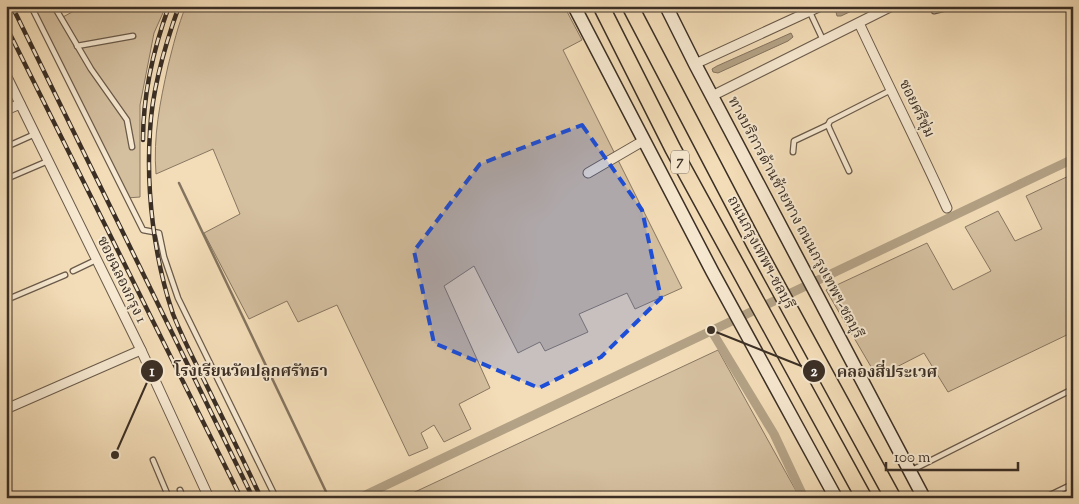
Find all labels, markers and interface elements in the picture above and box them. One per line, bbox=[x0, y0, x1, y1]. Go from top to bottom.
street label: ซอยศรีชุ่ม bbox=[893, 76, 939, 142]
street label: ทางบริการด้านซ้ายทาง ถนนกรุงเทพฯ-ชลบุรี bbox=[723, 94, 867, 342]
road number: 7 bbox=[671, 150, 689, 173]
street label: ถนนกรุงเทพฯ-ชลบุรี bbox=[722, 193, 798, 313]
street label: ซอยฉลองกรุง 1 bbox=[91, 233, 151, 327]
callout: โรงเรียนวัดปลูกศรัทธา bbox=[139, 355, 338, 386]
callout: คลองสี่ประเวศ bbox=[801, 356, 947, 387]
text: โรงเรียนวัดปลูกศรัทธา bbox=[173, 360, 328, 384]
text: คลองสี่ประเวศ bbox=[837, 360, 938, 385]
text: 1 bbox=[149, 362, 155, 383]
text: 2 bbox=[810, 362, 818, 383]
scale bar bbox=[886, 439, 1019, 471]
text: 100 m bbox=[894, 448, 931, 469]

